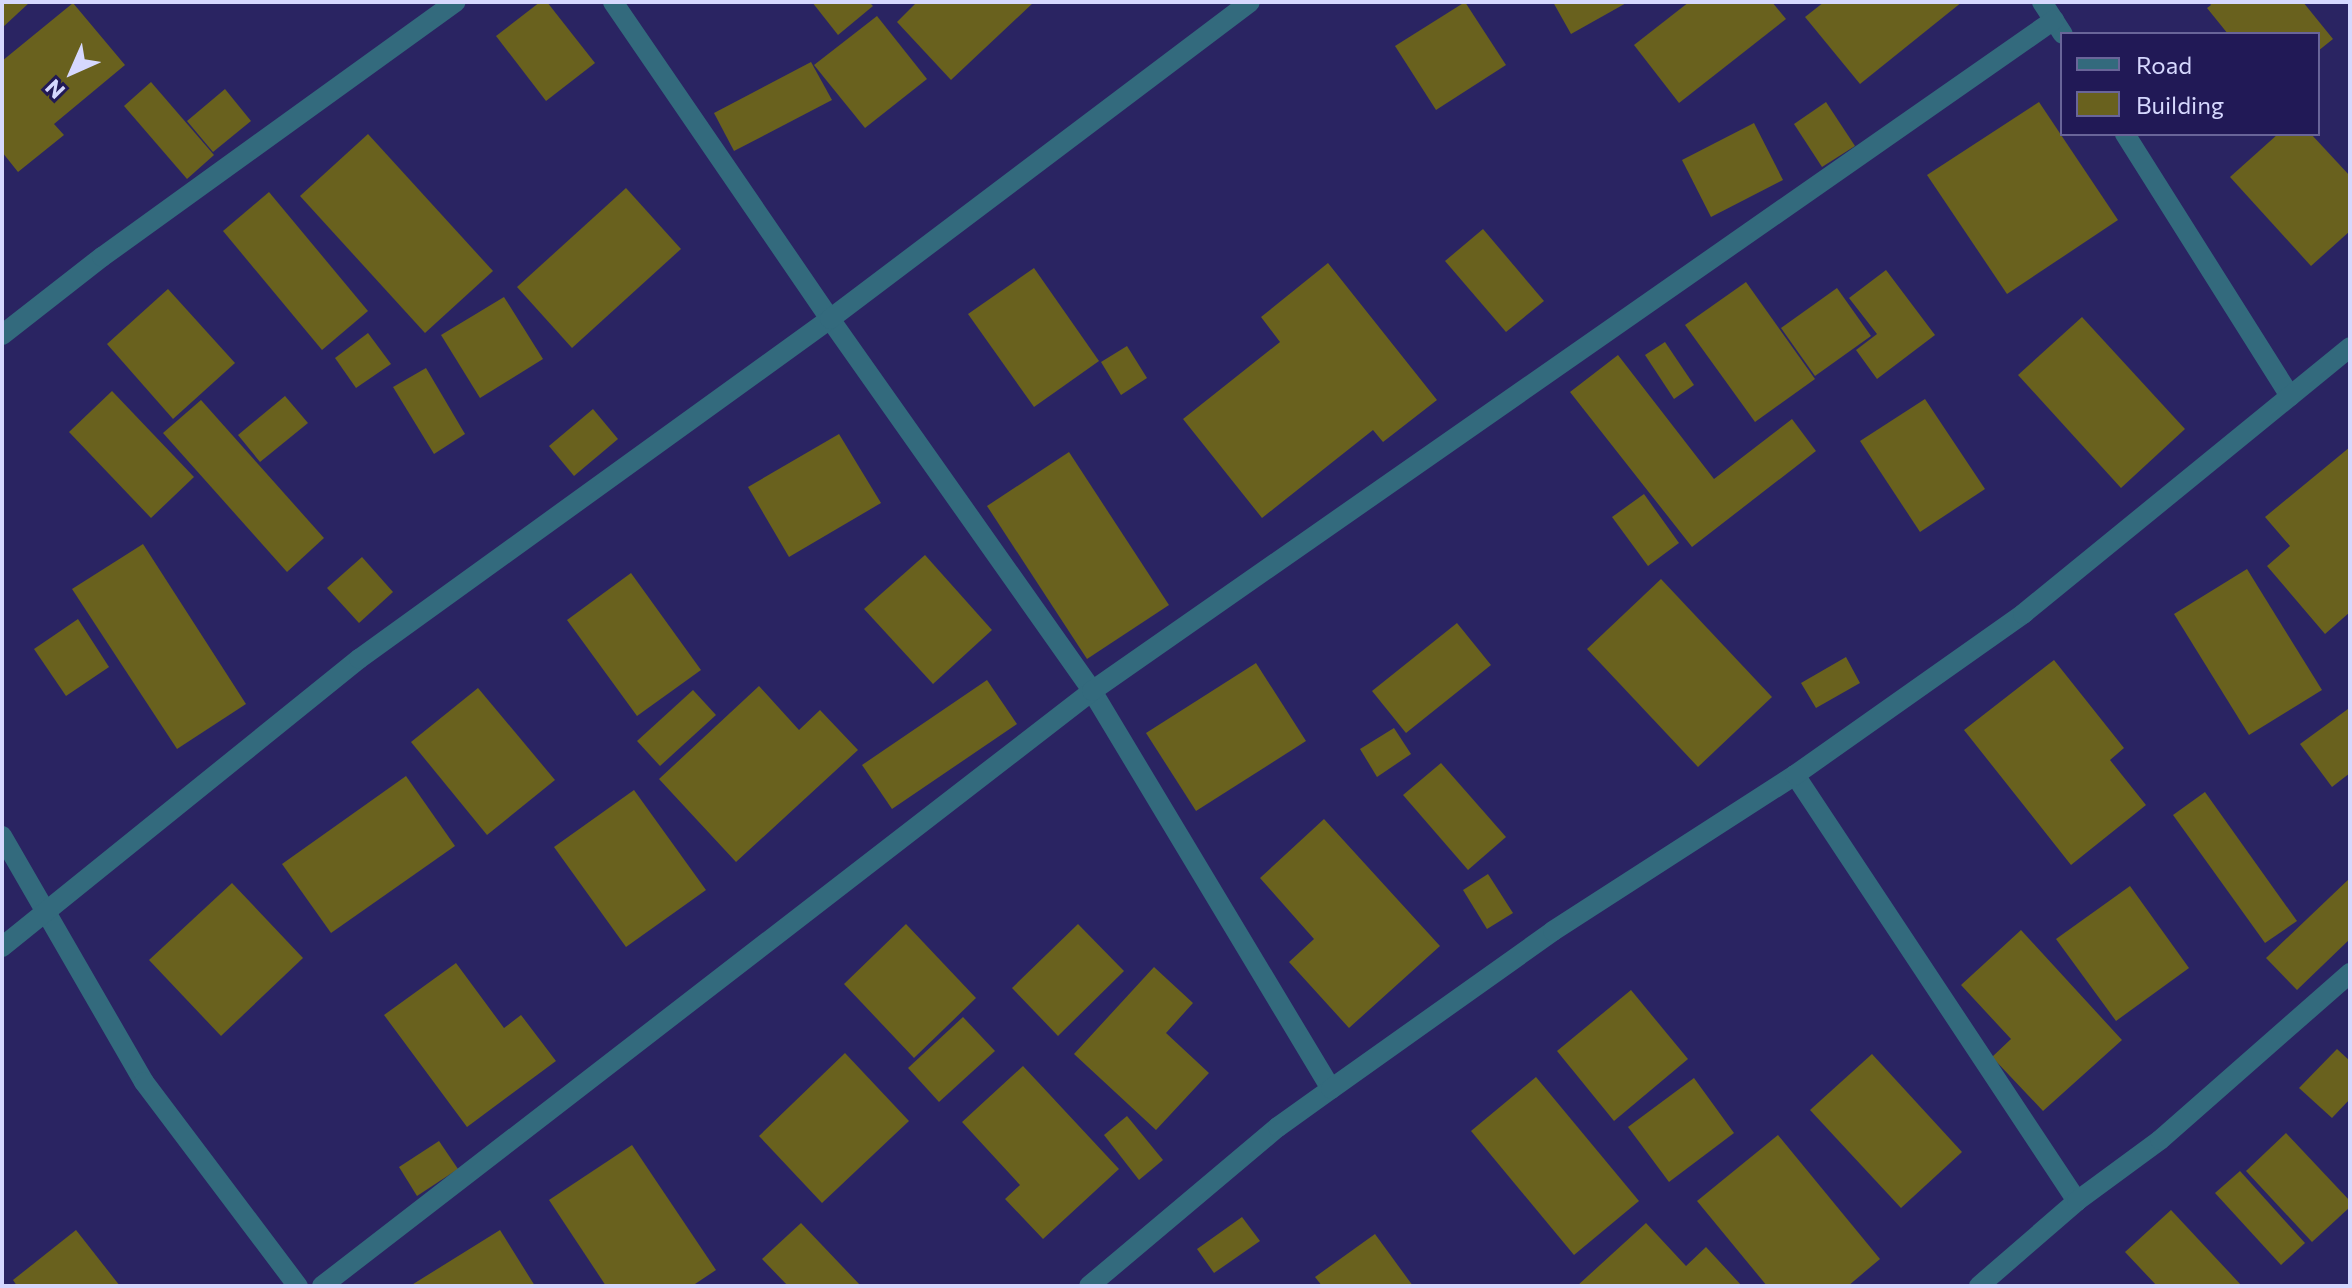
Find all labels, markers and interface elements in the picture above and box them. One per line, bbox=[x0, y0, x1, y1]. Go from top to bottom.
north arrow bbox=[32, 32, 112, 112]
legend bbox=[2060, 32, 2320, 136]
text: Road bbox=[2136, 50, 2192, 79]
text: N bbox=[39, 74, 70, 105]
text: Building bbox=[2136, 90, 2224, 119]

